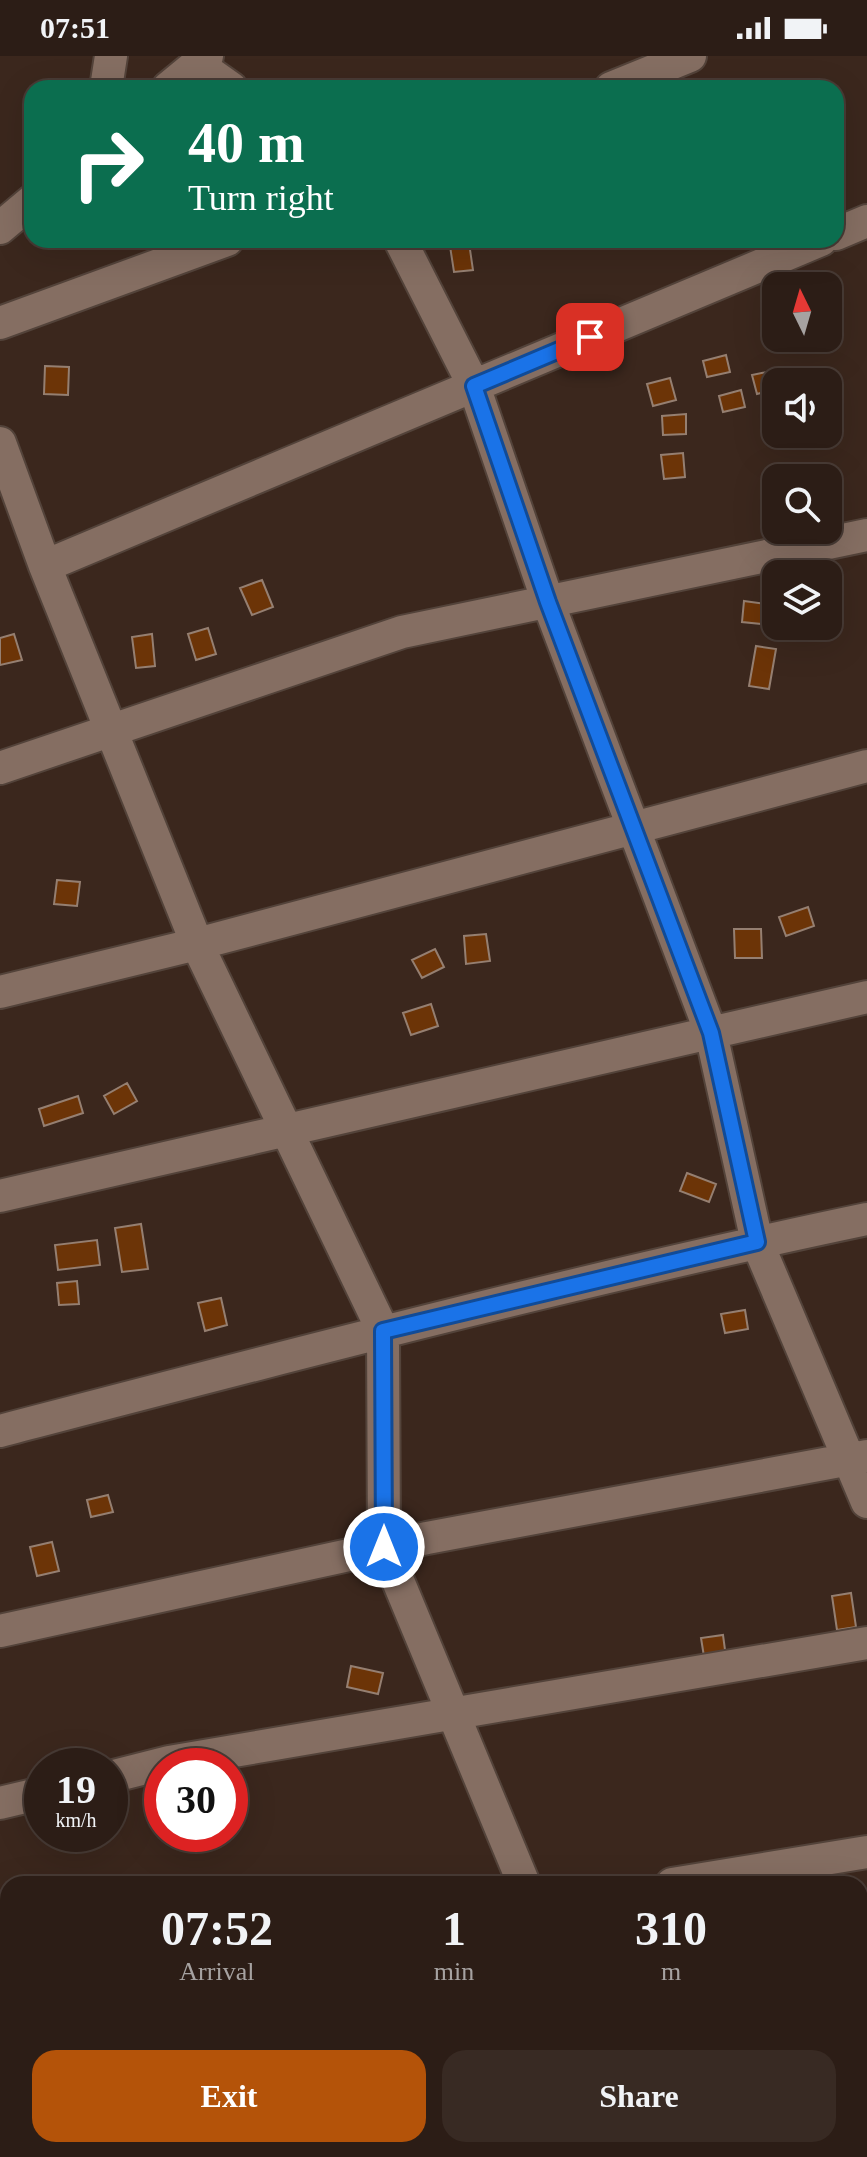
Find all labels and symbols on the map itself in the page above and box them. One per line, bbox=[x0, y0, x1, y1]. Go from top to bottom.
north arrow bbox=[762, 272, 842, 352]
pin bbox=[556, 303, 624, 371]
position arrow bbox=[342, 1505, 426, 1589]
speed limit sign: 30 bbox=[144, 1748, 248, 1852]

